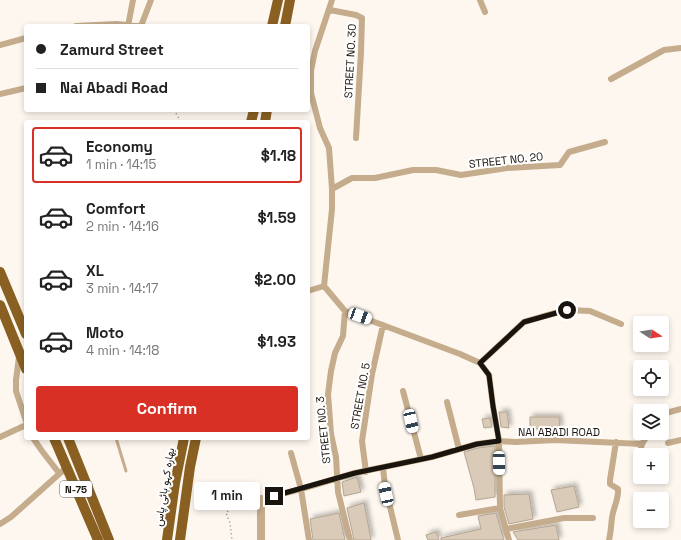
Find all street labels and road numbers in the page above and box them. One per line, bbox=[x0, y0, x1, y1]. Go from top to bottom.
street label: STREET NO. 30 bbox=[341, 23, 359, 99]
street label: STREET NO. 20 bbox=[468, 149, 544, 171]
street label: STREET NO. 5 bbox=[347, 361, 373, 430]
street label: STREET NO. 3 bbox=[312, 395, 333, 464]
street label: NAI ABADI ROAD bbox=[518, 425, 600, 439]
street label: بھارہ کہو بائی پاس bbox=[151, 447, 178, 527]
road number: N-75 bbox=[60, 481, 92, 497]

